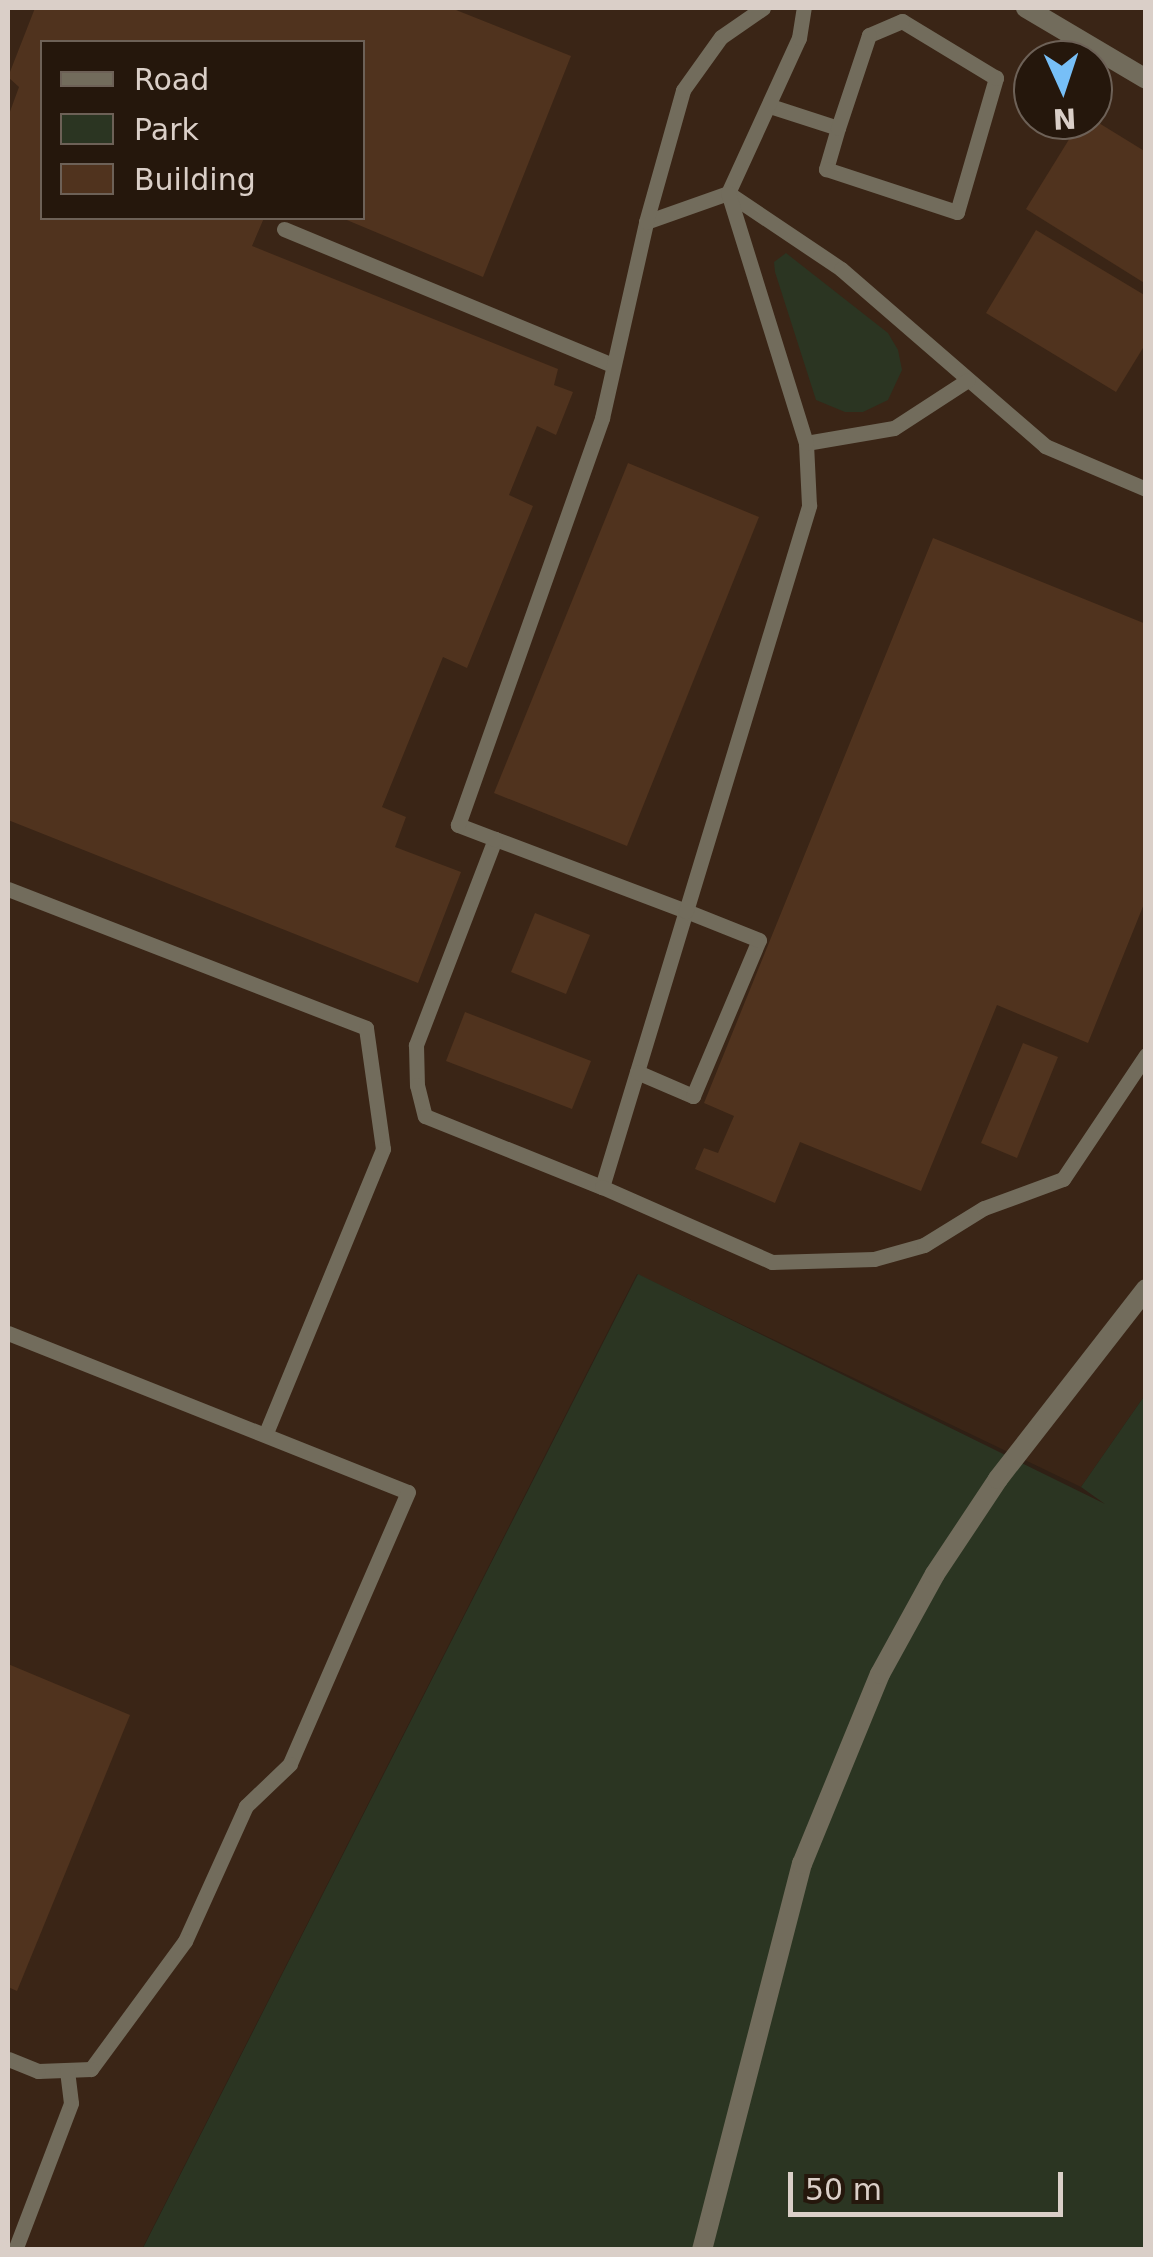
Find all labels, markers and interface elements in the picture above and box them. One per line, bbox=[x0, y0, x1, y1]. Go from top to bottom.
legend bbox=[40, 40, 365, 220]
north arrow bbox=[1013, 40, 1113, 140]
text: Road bbox=[134, 62, 209, 97]
text: N bbox=[1052, 101, 1077, 136]
text: Park bbox=[134, 112, 199, 147]
text: Building bbox=[134, 162, 256, 197]
scale bar bbox=[793, 2152, 1068, 2214]
text: 50 m bbox=[805, 2172, 882, 2207]

